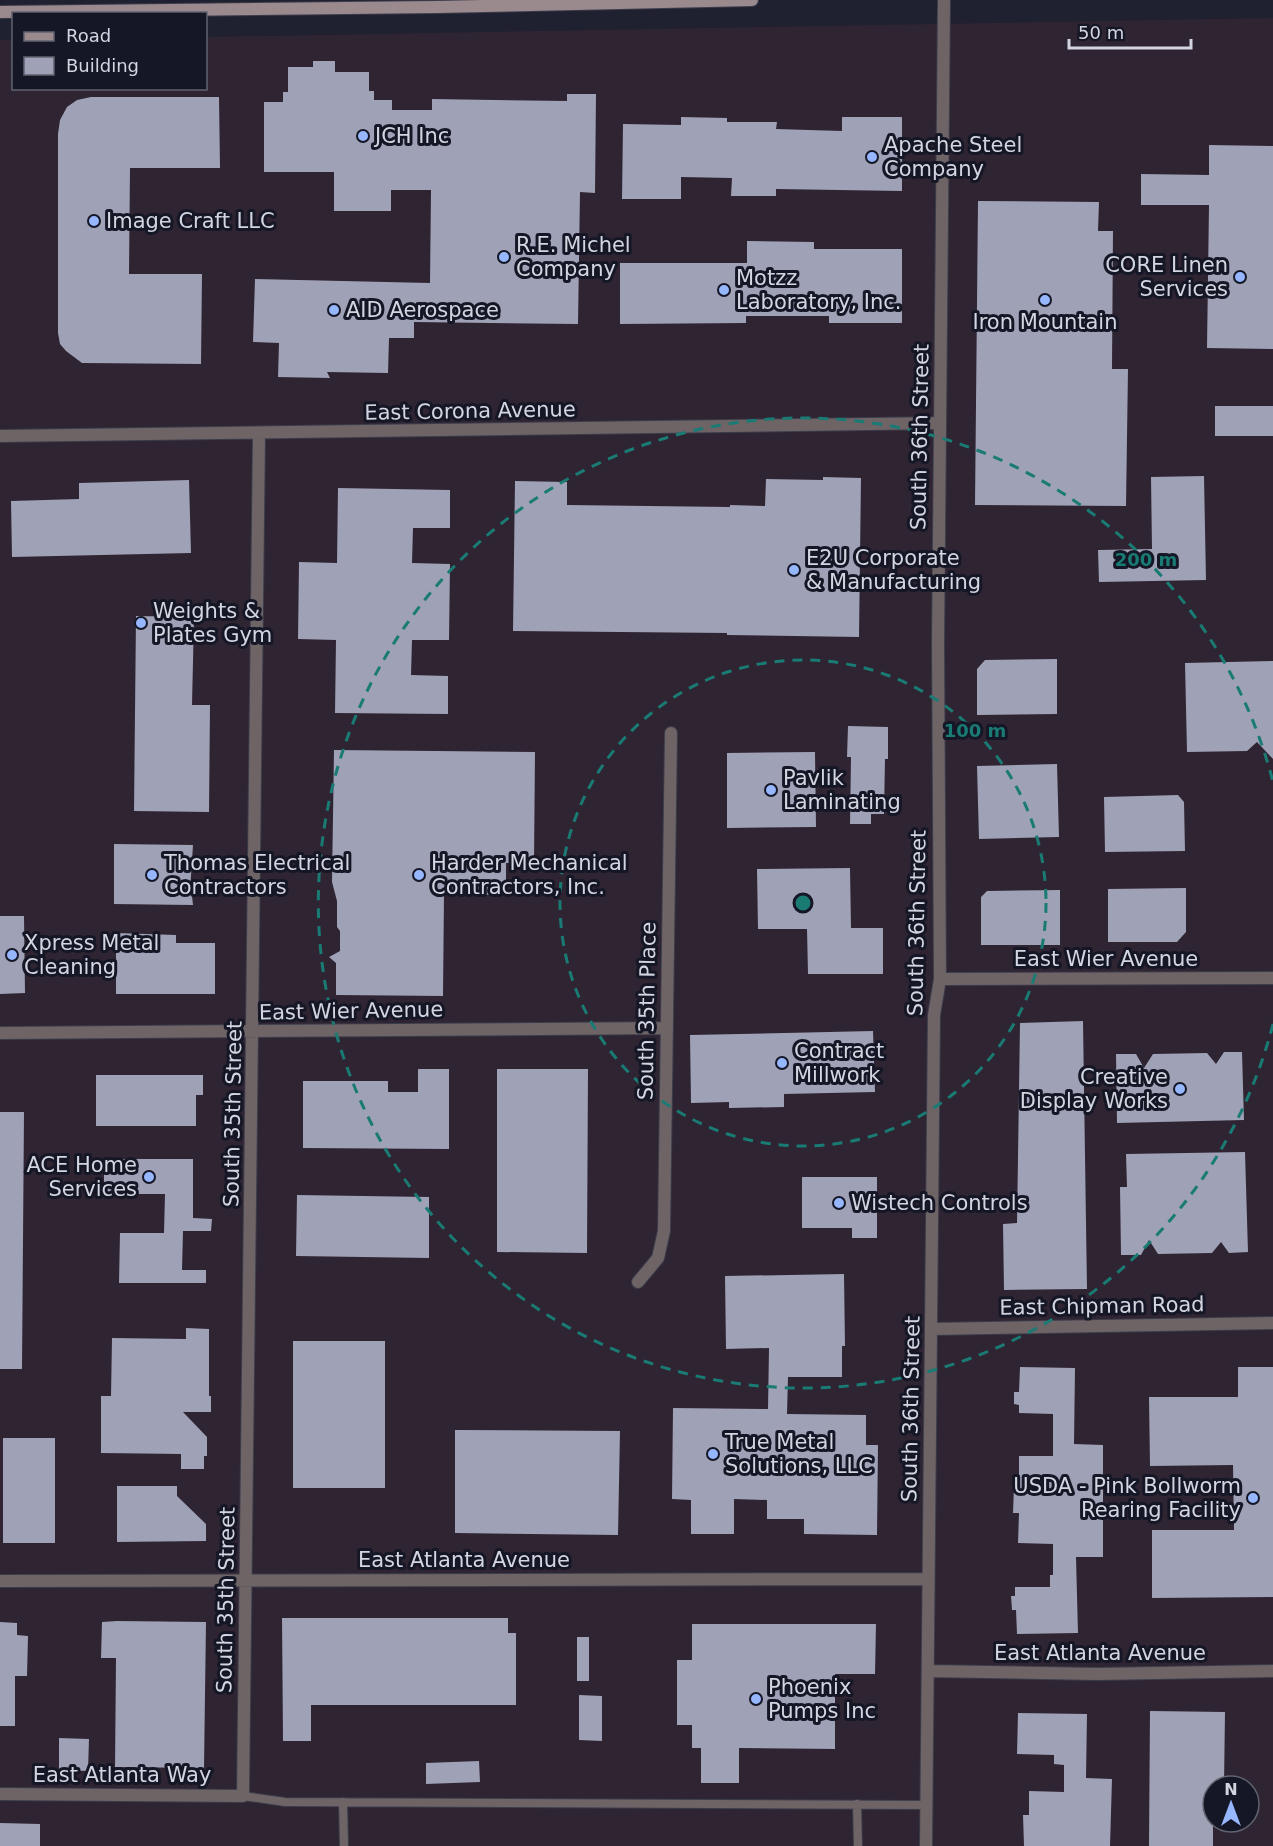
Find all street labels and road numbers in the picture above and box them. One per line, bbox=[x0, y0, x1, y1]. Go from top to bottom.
street label: South 36th Street bbox=[906, 344, 934, 530]
street label: East Corona Avenue bbox=[364, 397, 576, 425]
street label: South 36th Street bbox=[903, 830, 931, 1016]
street label: South 35th Place bbox=[633, 922, 661, 1100]
street label: East Wier Avenue bbox=[1014, 947, 1198, 971]
street label: East Wier Avenue bbox=[259, 997, 443, 1025]
street label: South 35th Street bbox=[219, 1021, 247, 1207]
street label: East Chipman Road bbox=[999, 1292, 1205, 1320]
street label: South 36th Street bbox=[897, 1316, 925, 1502]
street label: South 35th Street bbox=[212, 1507, 240, 1693]
street label: East Atlanta Avenue bbox=[358, 1548, 570, 1572]
street label: East Atlanta Avenue bbox=[994, 1641, 1206, 1665]
street label: East Atlanta Way bbox=[33, 1763, 211, 1787]

